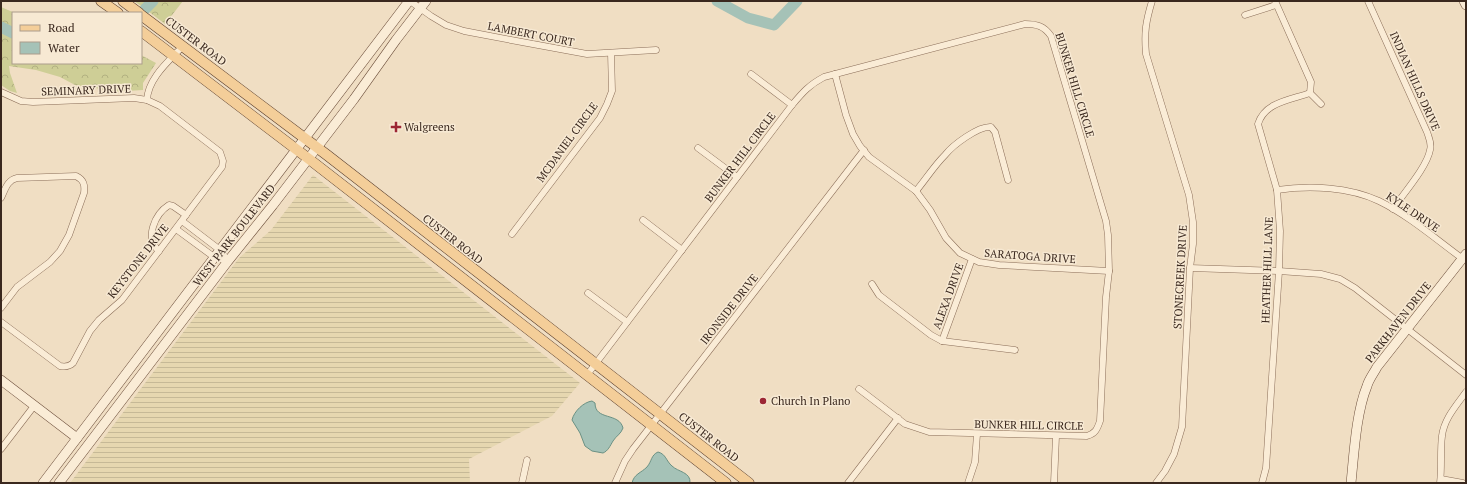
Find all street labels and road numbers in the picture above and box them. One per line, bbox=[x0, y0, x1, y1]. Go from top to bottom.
street label: CUSTER ROAD bbox=[163, 14, 229, 69]
street label: LAMBERT COURT bbox=[487, 19, 576, 49]
street label: INDIAN HILLS DRIVE bbox=[1387, 29, 1443, 133]
street label: BUNKER HILL CIRCLE bbox=[1052, 31, 1098, 139]
street label: SEMINARY DRIVE bbox=[41, 81, 131, 99]
street label: MCDANIEL CIRCLE bbox=[533, 99, 601, 185]
street label: BUNKER HILL CIRCLE bbox=[702, 109, 778, 205]
street label: WEST PARK BOULEVARD bbox=[190, 181, 278, 289]
street label: KYLE DRIVE bbox=[1384, 189, 1442, 235]
street label: CUSTER ROAD bbox=[420, 211, 486, 267]
street label: HEATHER HILL LANE bbox=[1258, 216, 1276, 324]
street label: KEYSTONE DRIVE bbox=[105, 221, 171, 301]
street label: STONECREEK DRIVE bbox=[1170, 225, 1190, 329]
street label: SARATOGA DRIVE bbox=[984, 246, 1076, 266]
street label: ALEXA DRIVE bbox=[930, 261, 966, 331]
street label: IRONSIDE DRIVE bbox=[697, 271, 761, 347]
street label: PARKHAVEN DRIVE bbox=[1362, 279, 1434, 365]
street label: CUSTER ROAD bbox=[676, 409, 742, 465]
street label: BUNKER HILL CIRCLE bbox=[974, 417, 1084, 433]

